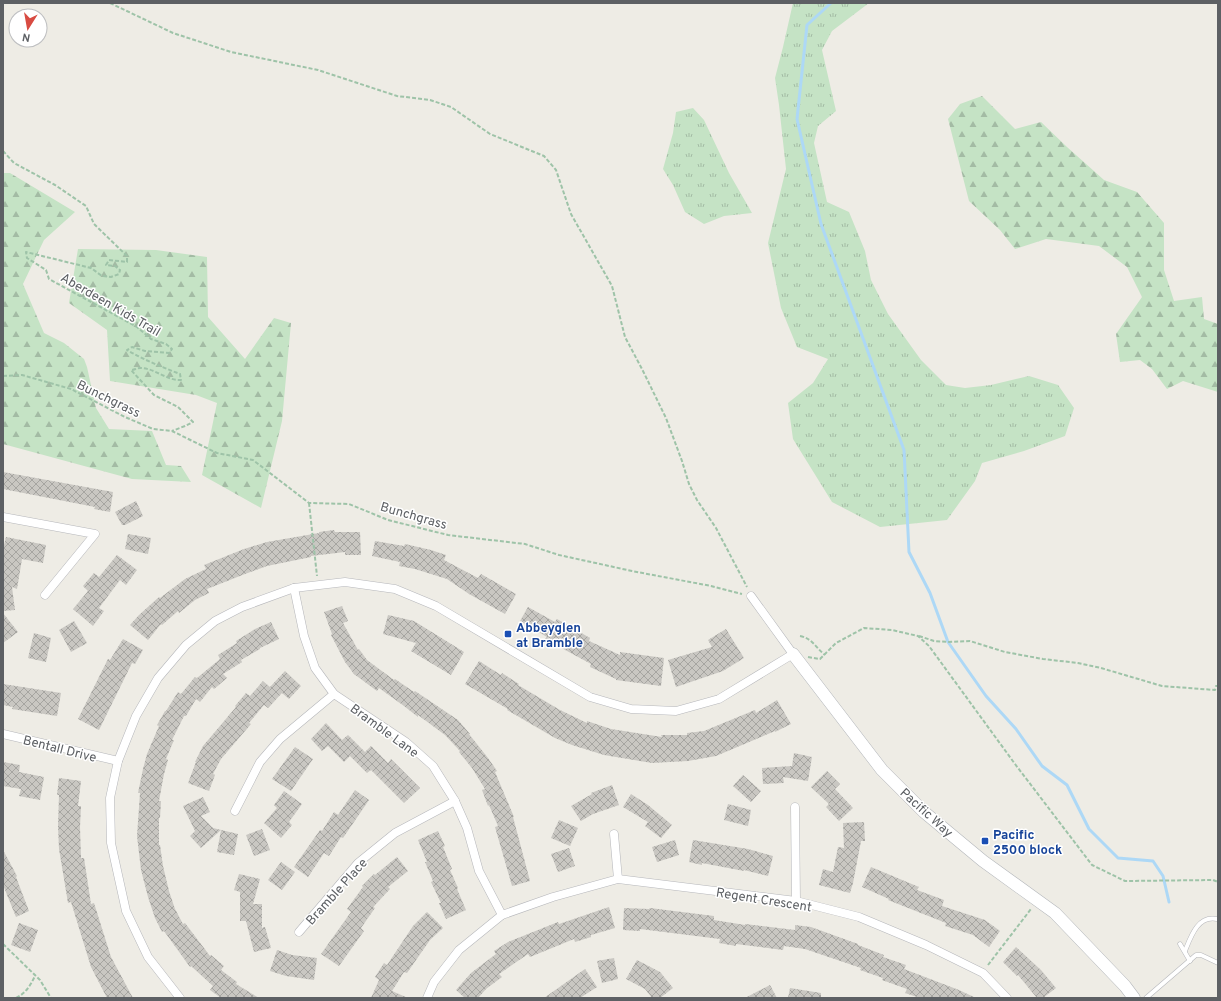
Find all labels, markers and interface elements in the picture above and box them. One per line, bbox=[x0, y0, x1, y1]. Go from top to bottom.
north arrow bbox=[8, 8, 48, 48]
text: N bbox=[21, 29, 31, 44]
street label: Aberdeen Kids Trail bbox=[57, 271, 163, 341]
street label: Bunchgrass bbox=[74, 378, 143, 422]
street label: Bunchgrass bbox=[378, 500, 449, 534]
place label: Abbeyglen at Bramble bbox=[516, 621, 583, 652]
marker: Abbeyglen at Bramble bbox=[503, 629, 513, 639]
street label: Bramble Lane bbox=[346, 701, 421, 762]
street label: Bentall Drive bbox=[21, 733, 98, 767]
street label: Pacific Way bbox=[896, 785, 956, 842]
place label: Pacific 2500 block bbox=[993, 828, 1062, 859]
marker: Pacific 2500 block bbox=[980, 836, 990, 846]
street label: Bramble Place bbox=[303, 856, 372, 929]
street label: Regent Crescent bbox=[715, 886, 813, 916]

